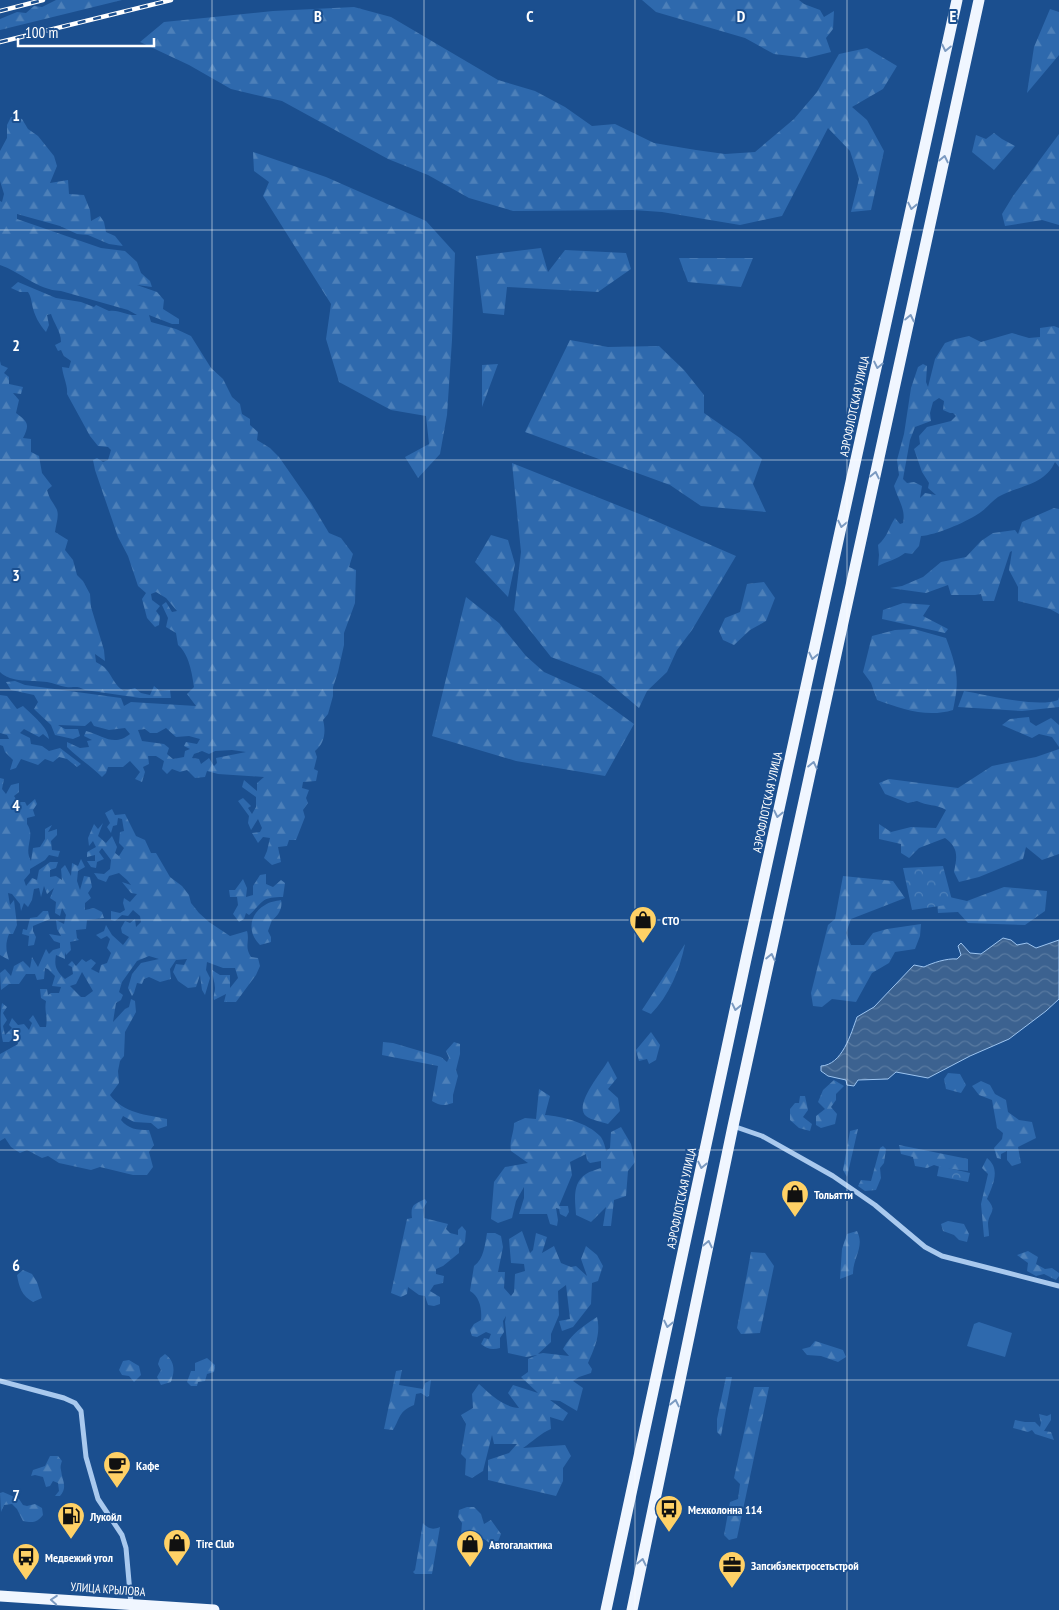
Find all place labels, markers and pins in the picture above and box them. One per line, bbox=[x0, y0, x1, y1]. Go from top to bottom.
shop icon: СТО bbox=[628, 905, 658, 944]
place label: СТО bbox=[662, 913, 680, 928]
shop icon: Тольятти bbox=[780, 1179, 810, 1218]
place label: Тольятти bbox=[814, 1187, 853, 1202]
cafe icon: Кафе bbox=[102, 1450, 132, 1489]
place label: Кафе bbox=[136, 1458, 159, 1473]
bus stop icon: Мехколонна 114 bbox=[654, 1494, 684, 1533]
fuel station icon: Лукойл bbox=[56, 1501, 86, 1540]
place label: Мехколонна 114 bbox=[688, 1502, 762, 1517]
place label: Лукойл bbox=[89, 1509, 122, 1524]
shop icon: Tire Club bbox=[162, 1528, 192, 1567]
shop icon: Автогалактика bbox=[455, 1529, 485, 1568]
place label: Tire Club bbox=[196, 1536, 235, 1551]
place label: Автогалактика bbox=[488, 1537, 553, 1552]
bus stop icon: Медвежий угол bbox=[11, 1542, 41, 1581]
place label: Медвежий угол bbox=[45, 1550, 113, 1565]
office icon: Запсибэлектросетьстрой bbox=[717, 1550, 747, 1589]
place label: Запсибэлектросетьстрой bbox=[751, 1558, 859, 1573]

